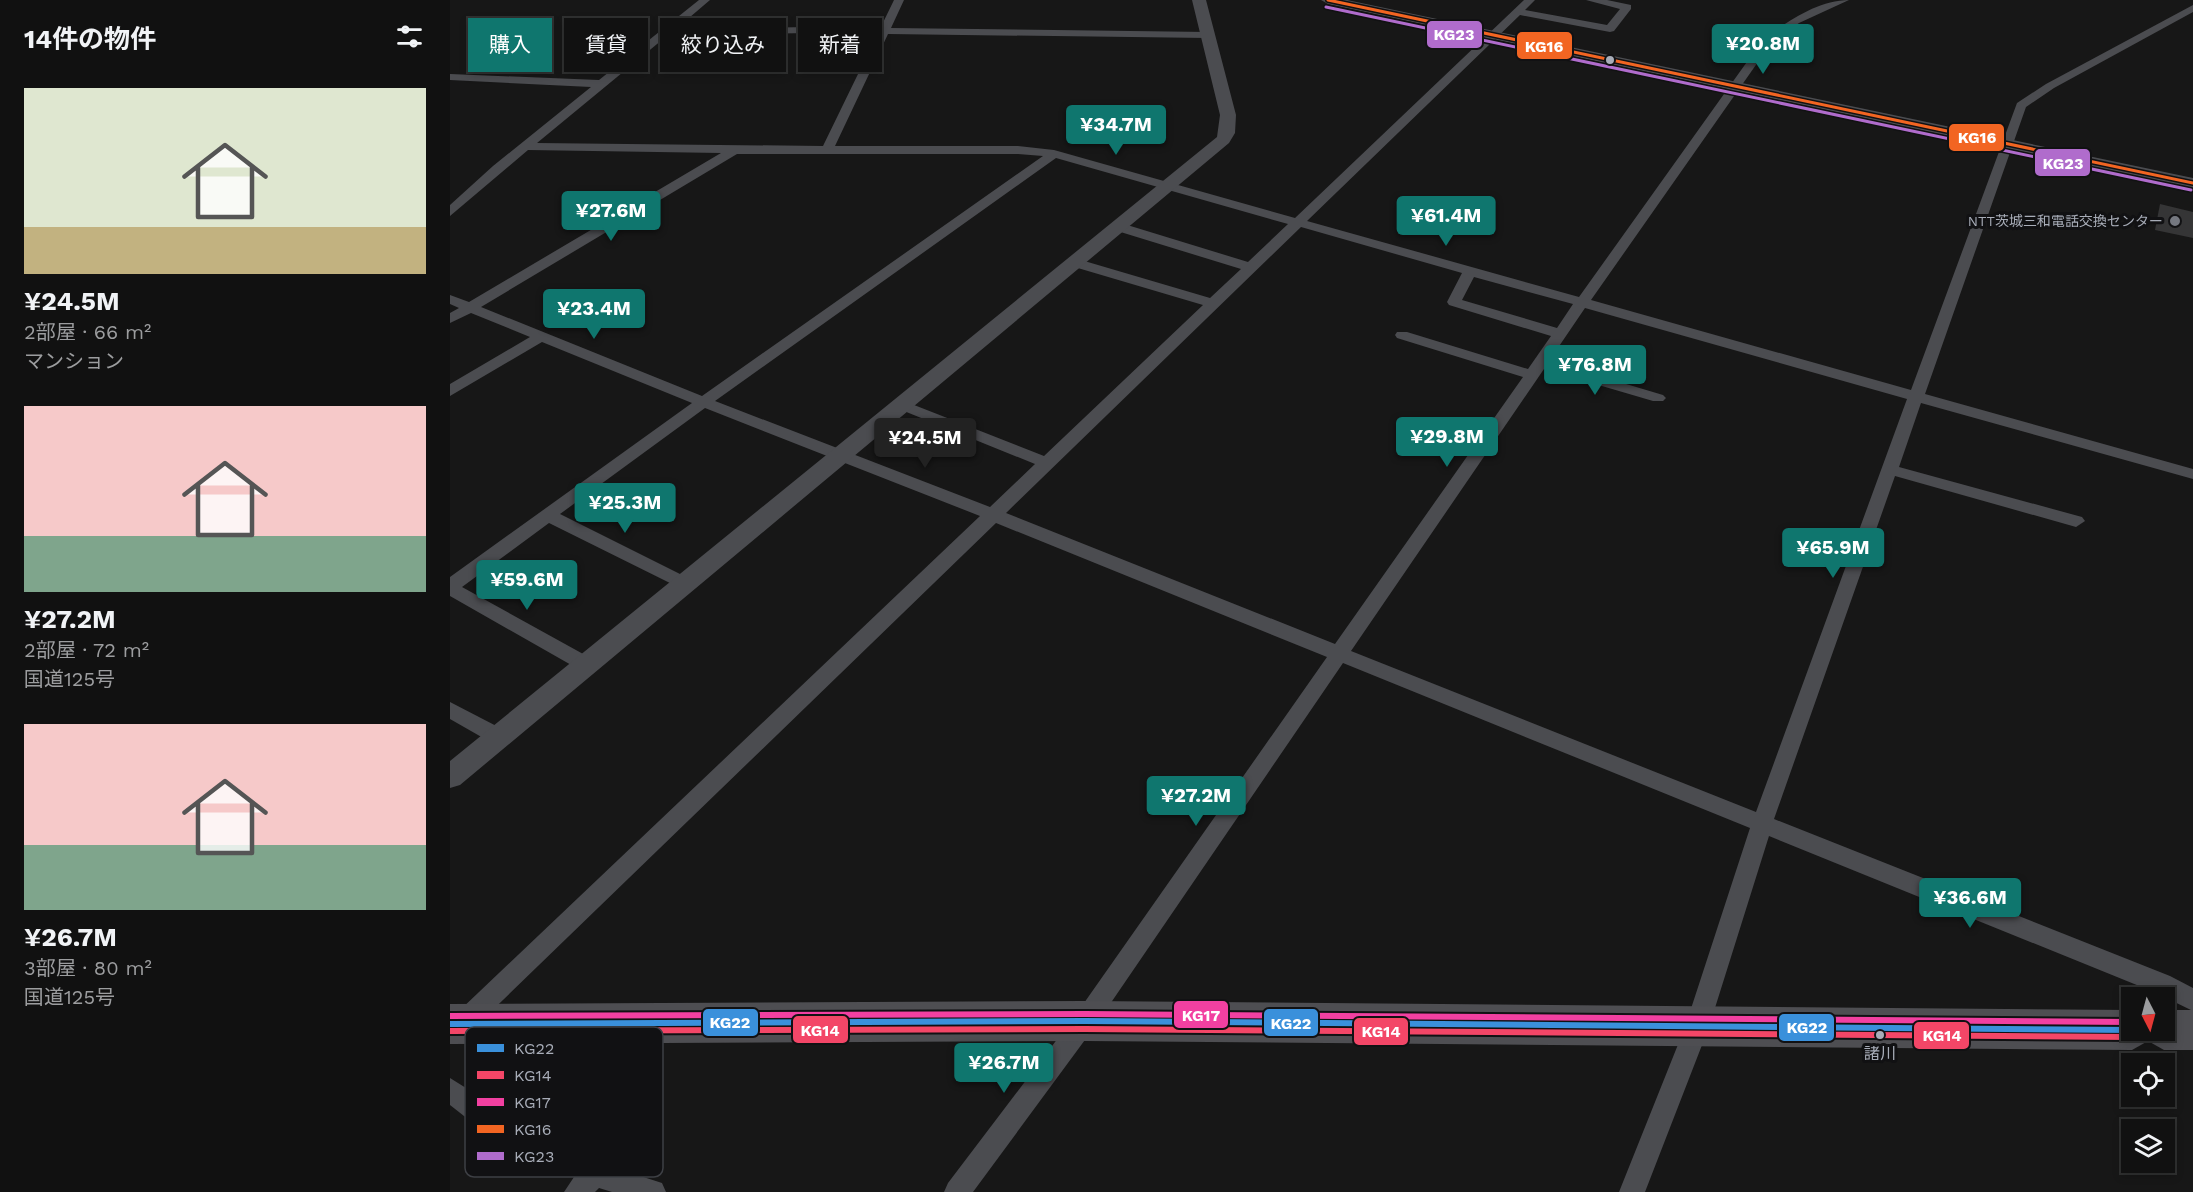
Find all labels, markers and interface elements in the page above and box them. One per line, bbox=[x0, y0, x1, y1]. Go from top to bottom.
chip: 購入 bbox=[468, 18, 552, 72]
chip: 賃貸 bbox=[564, 18, 648, 72]
chip: 絞り込み bbox=[660, 18, 786, 72]
chip: 新着 bbox=[798, 18, 882, 72]
icon: filters bbox=[393, 20, 426, 53]
line badge: KG23 bbox=[1426, 20, 1483, 49]
text: 14件の物件 bbox=[24, 24, 156, 54]
pin: ¥20.8M bbox=[1714, 24, 1812, 75]
text: KG23 bbox=[1434, 25, 1474, 44]
line badge: KG16 bbox=[1516, 31, 1573, 60]
text: ¥20.8M bbox=[1726, 31, 1800, 55]
text: KG16 bbox=[1525, 37, 1563, 56]
unlabelled marker bbox=[1604, 54, 1616, 66]
pin: ¥34.7M bbox=[1067, 105, 1165, 156]
text: ¥34.7M bbox=[1080, 112, 1152, 136]
line badge: KG16 bbox=[1948, 123, 2005, 152]
icon: home bbox=[171, 127, 279, 235]
text: KG16 bbox=[1958, 128, 1996, 147]
line badge: KG23 bbox=[2034, 148, 2091, 177]
text: KG23 bbox=[2043, 154, 2083, 173]
pin: ¥27.6M bbox=[562, 191, 660, 242]
pin: ¥61.4M bbox=[1397, 196, 1495, 247]
text: ¥27.6M bbox=[576, 198, 646, 222]
text: ¥61.4M bbox=[1411, 203, 1481, 227]
place label: NTT茨城三和電話交換センター bbox=[1968, 213, 2163, 229]
marker: NTT茨城三和電話交換センター bbox=[2168, 214, 2182, 228]
text: ¥24.5M bbox=[24, 286, 120, 316]
pin: ¥23.4M bbox=[545, 289, 643, 340]
text: ¥23.4M bbox=[557, 296, 631, 320]
text: 2部屋 · 66 m² bbox=[24, 320, 151, 344]
pin: ¥76.8M bbox=[1546, 345, 1644, 396]
text: マンション bbox=[24, 349, 124, 373]
text: ¥76.8M bbox=[1558, 352, 1632, 376]
pin: ¥29.8M bbox=[1398, 417, 1496, 468]
pin: ¥24.5M bbox=[876, 418, 974, 469]
text: ¥29.8M bbox=[1410, 424, 1484, 448]
text: ¥24.5M bbox=[888, 425, 962, 449]
icon: home bbox=[171, 445, 279, 553]
pin: ¥25.3M bbox=[576, 483, 674, 534]
text: ¥25.3M bbox=[589, 490, 661, 514]
pin: ¥65.9M bbox=[1784, 528, 1882, 579]
text: ¥65.9M bbox=[1796, 535, 1870, 559]
pin: ¥59.6M bbox=[478, 560, 576, 611]
text: ¥59.6M bbox=[490, 567, 564, 591]
text: ¥27.2M bbox=[24, 604, 116, 634]
text: 2部屋 · 72 m² bbox=[24, 638, 149, 662]
text: 国道125号 bbox=[24, 667, 115, 691]
icon: home bbox=[171, 763, 279, 871]
pin: ¥27.2M bbox=[1147, 776, 1245, 827]
text: ¥27.2M bbox=[1161, 783, 1231, 807]
pin: ¥36.6M bbox=[1921, 878, 2019, 929]
text: ¥36.6M bbox=[1933, 885, 2007, 909]
text: ¥26.7M bbox=[24, 922, 117, 952]
text: 3部屋 · 80 m² bbox=[24, 956, 152, 980]
text: 国道125号 bbox=[24, 985, 115, 1009]
north arrow bbox=[2121, 987, 2175, 1041]
map controls bbox=[2121, 987, 2175, 1173]
line badge: KG17 bbox=[1173, 1000, 1229, 1029]
text: KG17 bbox=[1182, 1006, 1220, 1025]
line badge: KG22 bbox=[702, 1008, 759, 1037]
line badge: KG22 bbox=[1263, 1008, 1319, 1037]
text: KG22 bbox=[710, 1013, 750, 1032]
line badge: KG22 bbox=[1778, 1013, 1835, 1042]
text: KG22 bbox=[1271, 1014, 1311, 1033]
line badge: KG14 bbox=[792, 1015, 849, 1044]
line badge: KG14 bbox=[1353, 1017, 1409, 1046]
text: KG22 bbox=[1787, 1018, 1827, 1037]
text: KG14 bbox=[801, 1021, 839, 1040]
line badge: KG14 bbox=[1913, 1021, 1970, 1050]
text: KG14 bbox=[1362, 1022, 1400, 1041]
text: KG14 bbox=[1923, 1026, 1961, 1045]
legend bbox=[465, 1027, 663, 1177]
marker: 諸川 bbox=[1874, 1029, 1886, 1041]
text: KG22 bbox=[514, 1039, 554, 1058]
pin: ¥26.7M bbox=[955, 1043, 1053, 1094]
place label: 諸川 bbox=[1864, 1044, 1896, 1063]
text: ¥26.7M bbox=[968, 1050, 1040, 1074]
button: locate bbox=[2121, 1053, 2175, 1107]
text: KG14 bbox=[514, 1066, 552, 1085]
text: KG17 bbox=[514, 1093, 551, 1112]
button: layers bbox=[2121, 1119, 2175, 1173]
text: KG16 bbox=[514, 1120, 552, 1139]
text: KG23 bbox=[514, 1147, 554, 1166]

